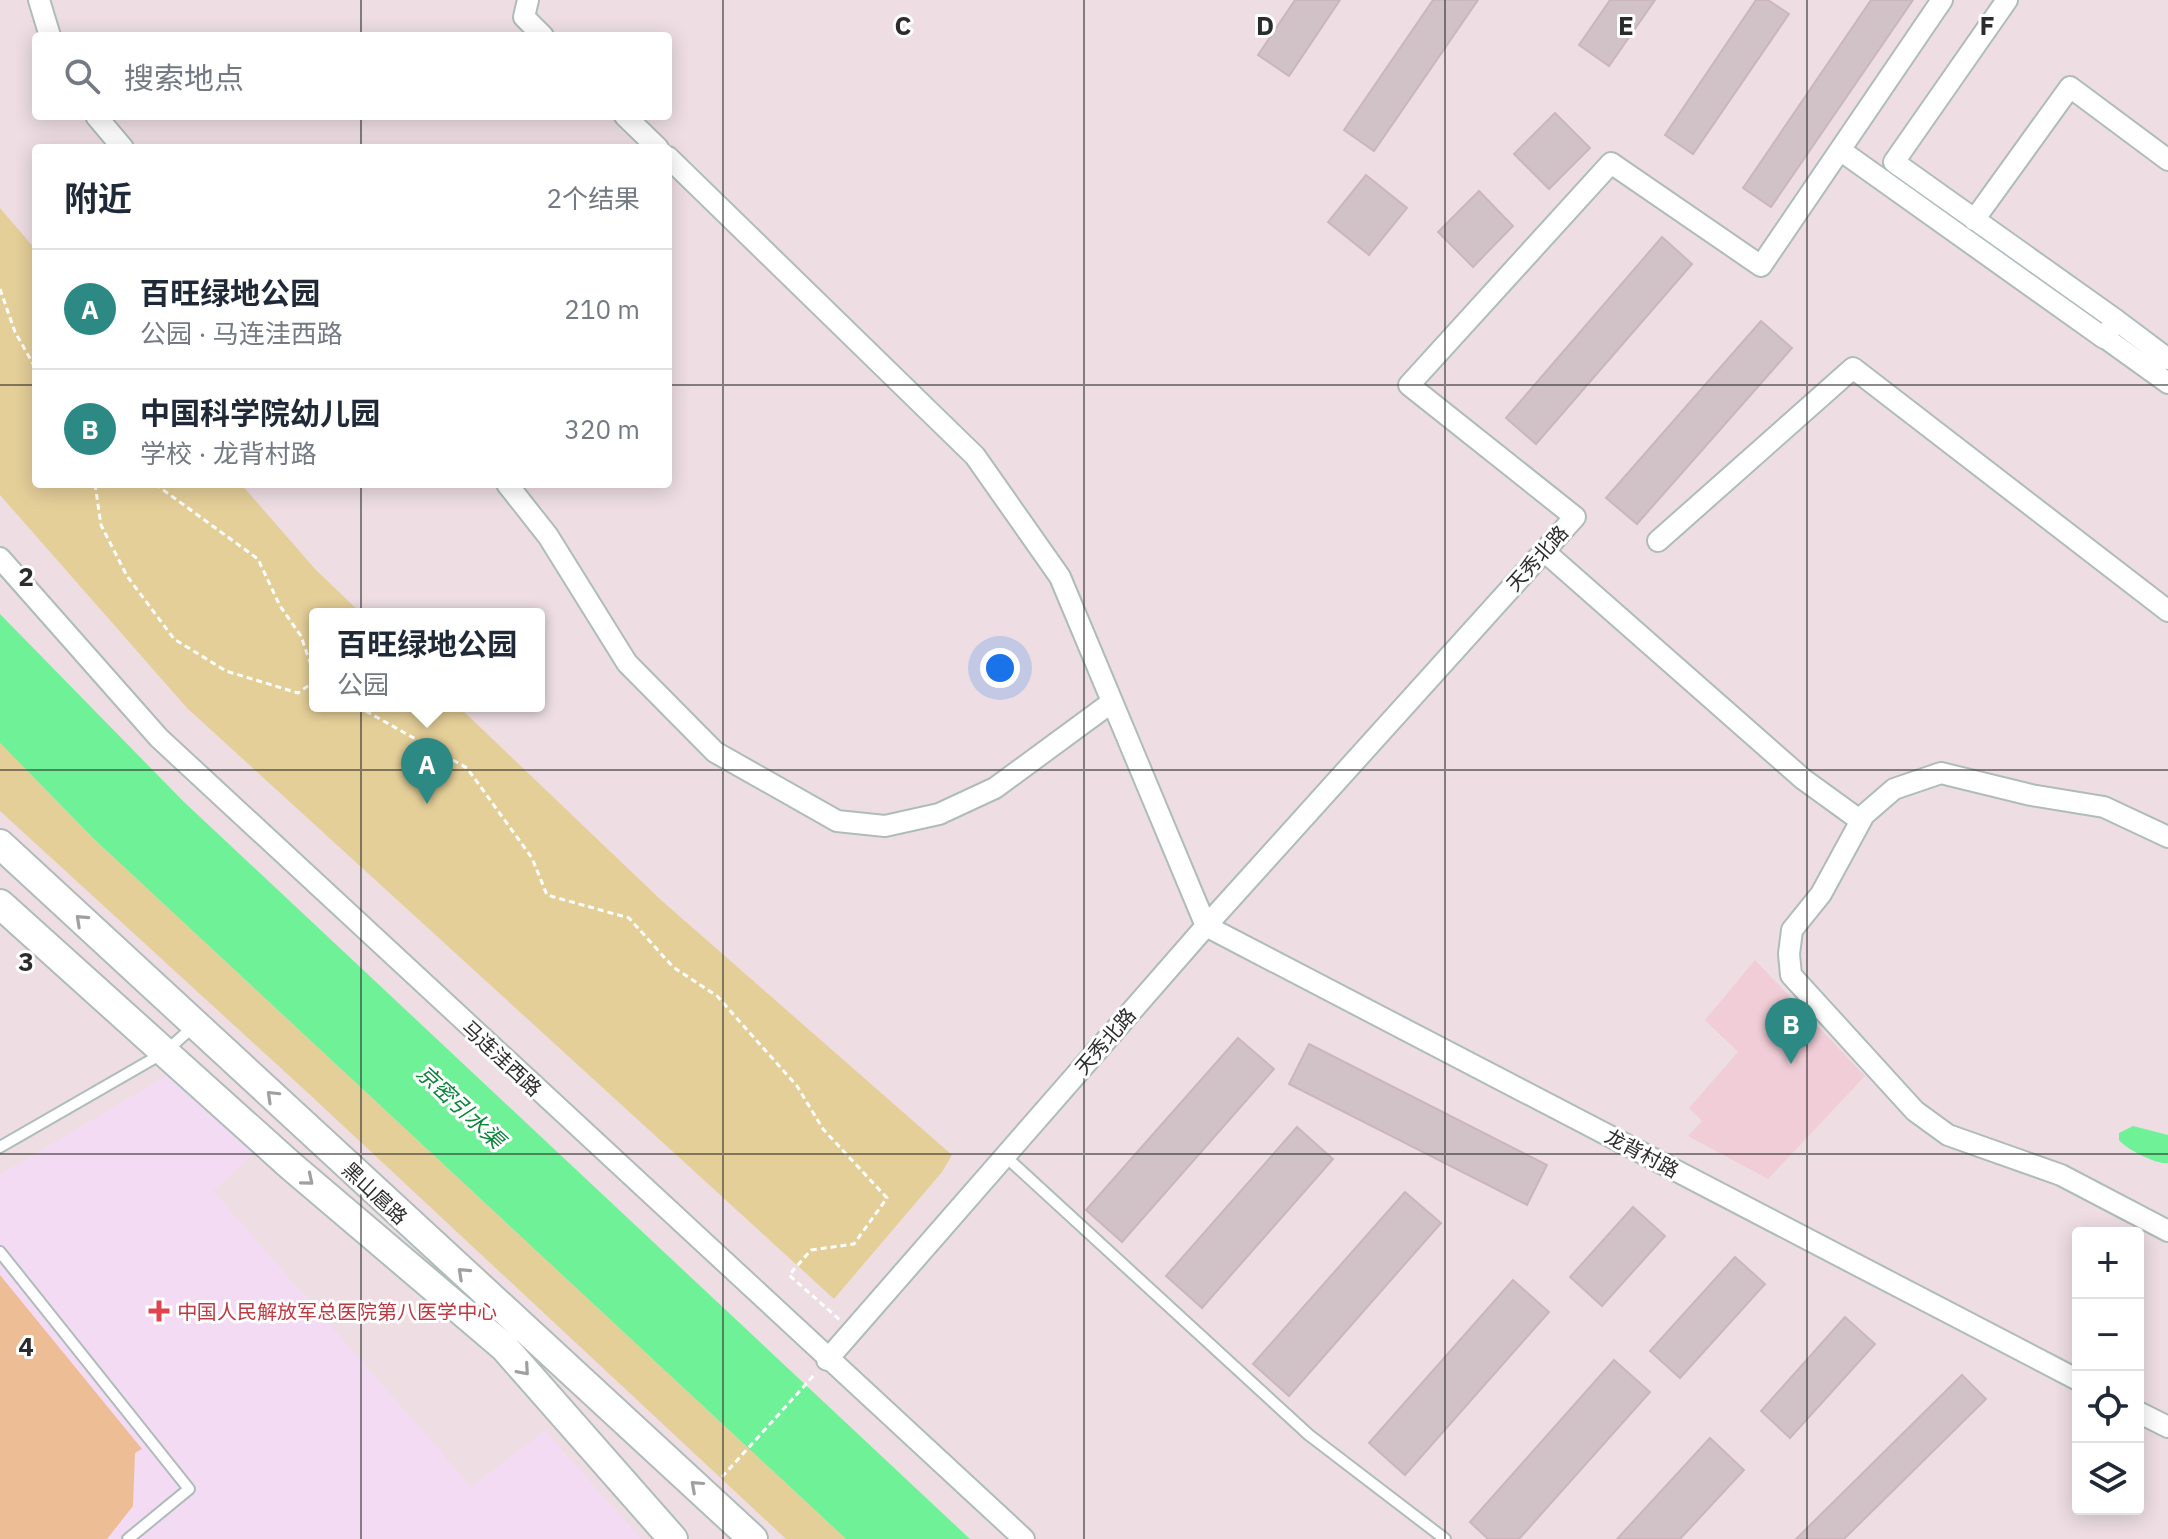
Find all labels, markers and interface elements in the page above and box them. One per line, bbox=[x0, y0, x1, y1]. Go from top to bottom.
text: C bbox=[895, 8, 912, 42]
text: D bbox=[1256, 8, 1274, 42]
text: E bbox=[1618, 8, 1634, 42]
text: F bbox=[1979, 8, 1995, 42]
search box bbox=[32, 32, 672, 120]
icon: search bbox=[60, 54, 104, 98]
text: 搜索地点 bbox=[124, 58, 244, 97]
text: 附近 bbox=[64, 176, 132, 220]
text: 2个结果 bbox=[546, 181, 640, 215]
text: 百旺绿地公园 bbox=[140, 273, 320, 312]
text: A bbox=[81, 292, 99, 326]
text: 210 m bbox=[564, 292, 640, 326]
text: 公园 · 马连洼西路 bbox=[140, 316, 343, 350]
text: 中国科学院幼儿园 bbox=[140, 393, 380, 432]
text: B bbox=[81, 412, 99, 446]
text: 320 m bbox=[564, 412, 640, 446]
text: 学校 · 龙背村路 bbox=[140, 436, 317, 470]
street label: 天秀北路 bbox=[1500, 519, 1574, 597]
text: 2 bbox=[18, 559, 34, 593]
popup bbox=[309, 608, 545, 712]
text: 百旺绿地公园 bbox=[337, 624, 517, 663]
your location bbox=[980, 648, 1020, 688]
text: 公园 bbox=[337, 667, 389, 701]
pin: A bbox=[401, 738, 453, 804]
one-way arrow bbox=[76, 914, 90, 929]
text: 3 bbox=[18, 944, 34, 978]
pin: B bbox=[1765, 998, 1817, 1064]
street label: 天秀北路 bbox=[1069, 1002, 1141, 1080]
street label: 马连洼西路 bbox=[456, 1014, 548, 1102]
water label: 京密引水渠 bbox=[411, 1058, 513, 1156]
one-way arrow bbox=[267, 1091, 281, 1106]
street label: 龙背村路 bbox=[1600, 1122, 1684, 1184]
street label: 黑山扈路 bbox=[337, 1156, 413, 1230]
one-way arrow bbox=[299, 1170, 314, 1185]
map controls bbox=[2072, 1227, 2144, 1515]
button: + bbox=[2072, 1227, 2144, 1299]
one-way arrow bbox=[457, 1268, 472, 1283]
place label: 中国人民解放军总医院第八医学中心 bbox=[177, 1298, 497, 1325]
button: − bbox=[2072, 1299, 2144, 1371]
marker: 中国人民解放军总医院第八医学中心 bbox=[148, 1300, 170, 1322]
text: 4 bbox=[18, 1329, 34, 1363]
one-way arrow bbox=[515, 1361, 529, 1376]
button: locate bbox=[2072, 1371, 2144, 1443]
button: layers bbox=[2072, 1443, 2144, 1515]
one-way arrow bbox=[691, 1481, 705, 1495]

